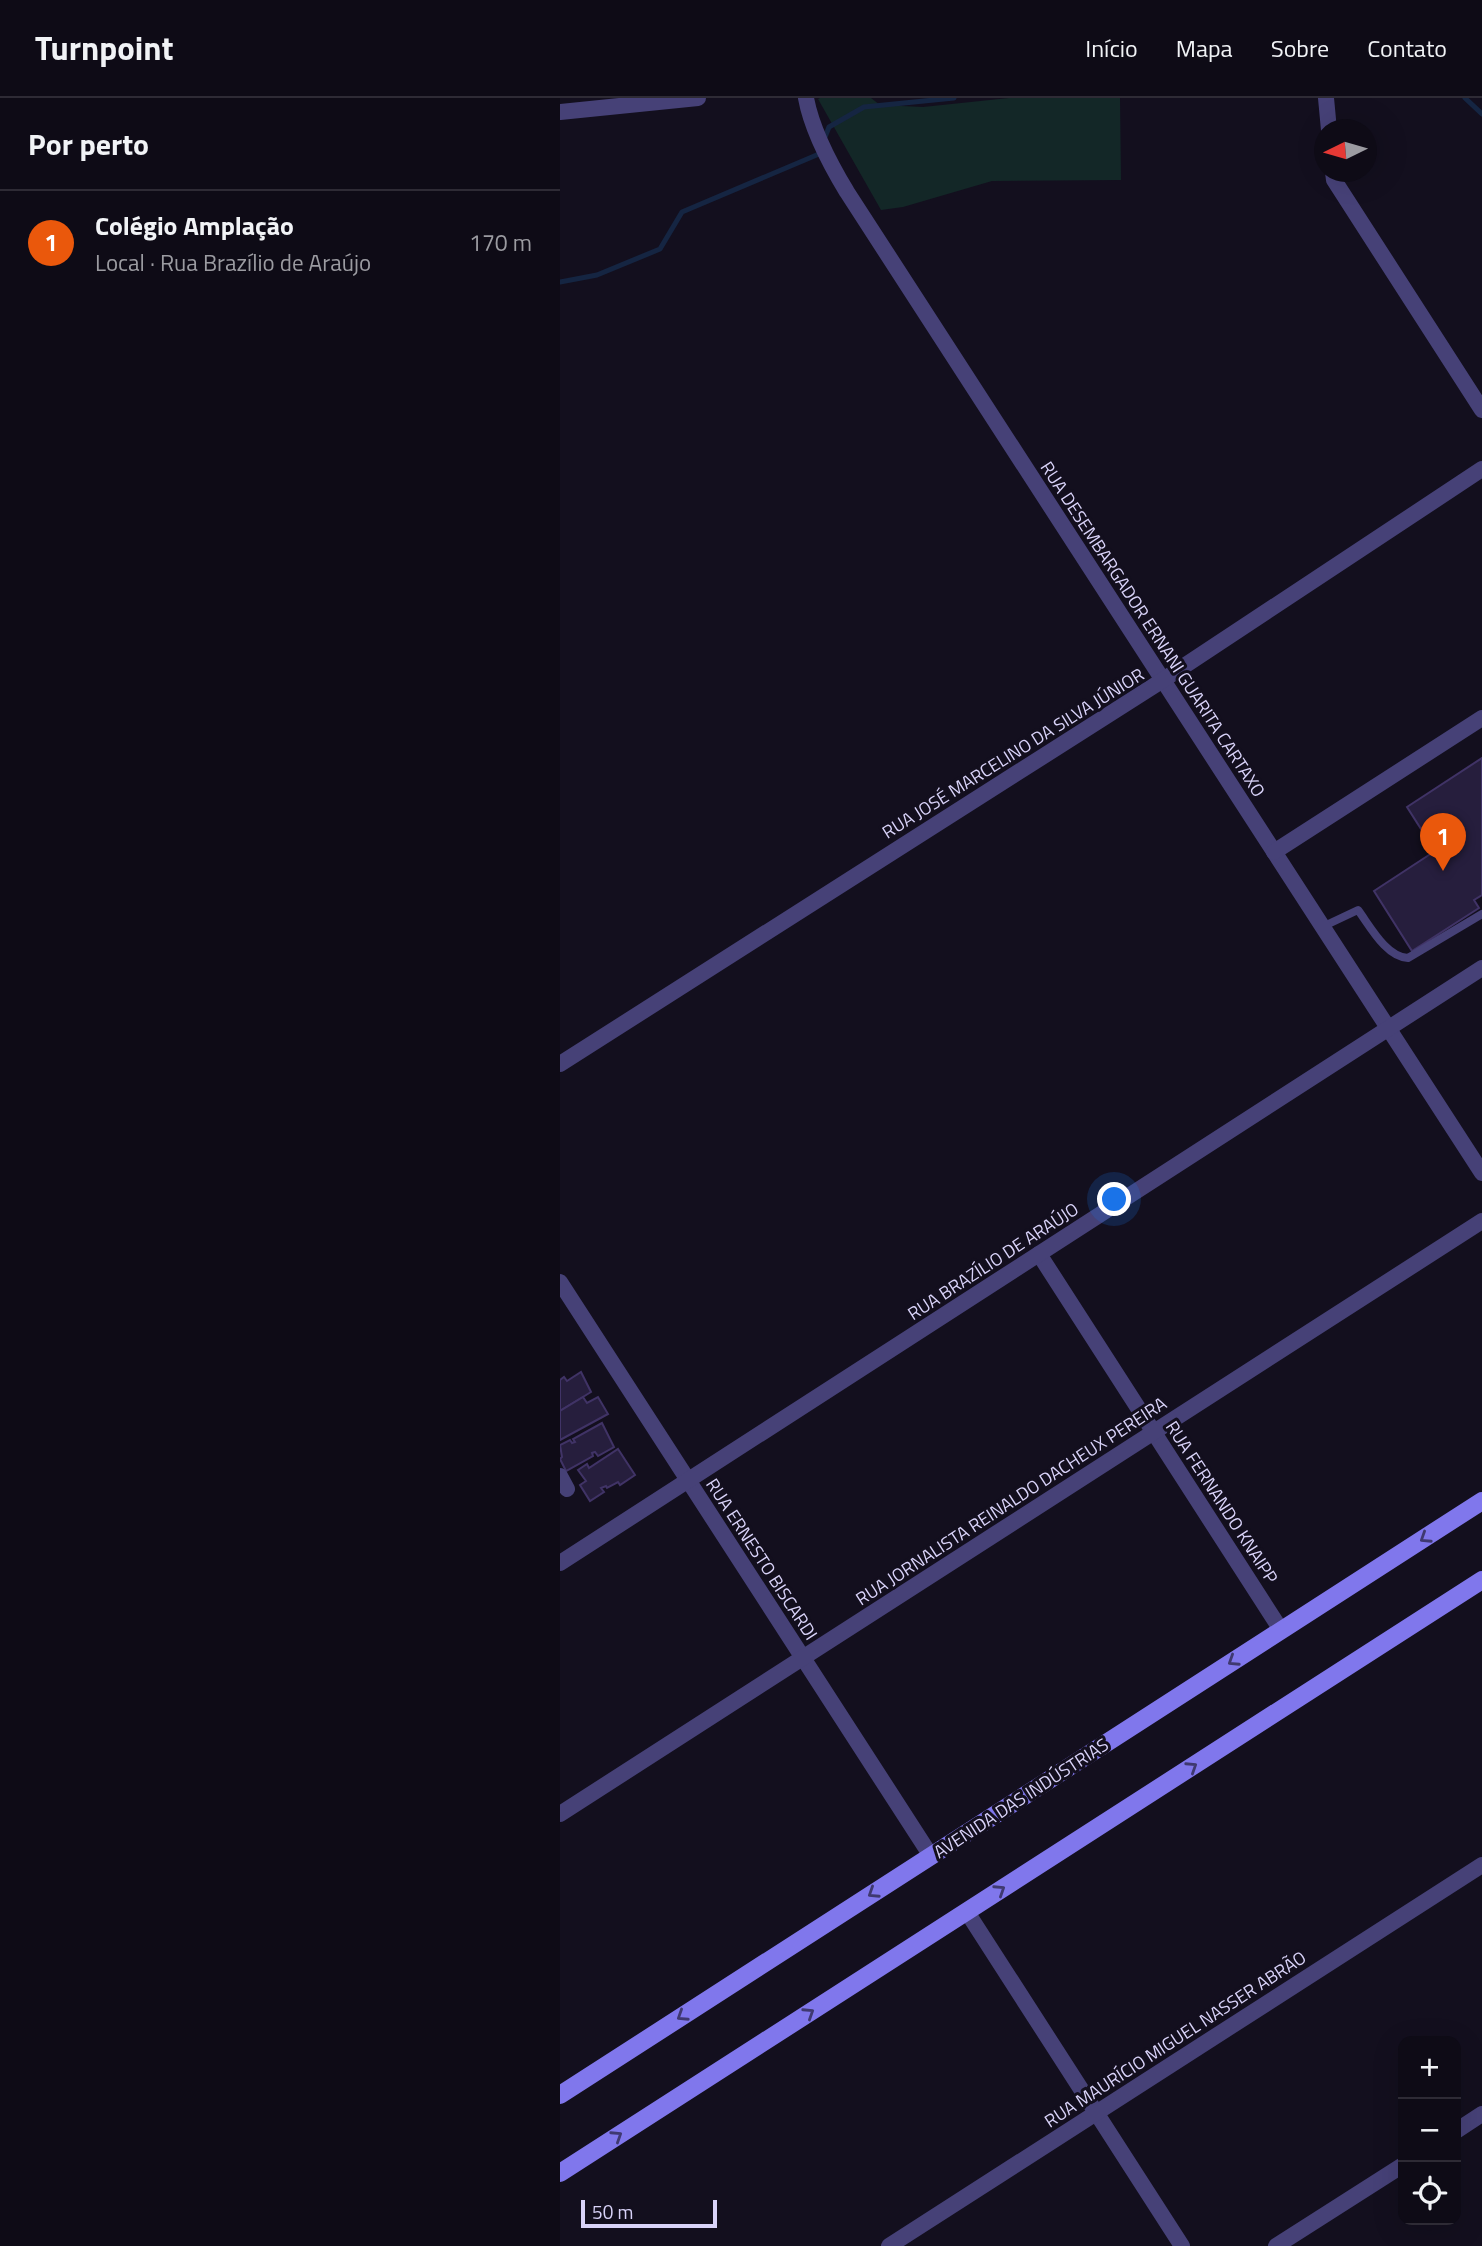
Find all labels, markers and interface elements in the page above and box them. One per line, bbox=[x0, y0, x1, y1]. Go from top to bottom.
text: Turnpoint bbox=[35, 23, 174, 73]
text: Início bbox=[1085, 30, 1138, 66]
text: Mapa bbox=[1176, 30, 1233, 66]
text: Sobre bbox=[1271, 30, 1329, 66]
text: Contato bbox=[1367, 30, 1447, 66]
north arrow bbox=[1314, 119, 1377, 182]
text: Por perto bbox=[28, 121, 149, 167]
text: Colégio Amplação bbox=[95, 206, 294, 245]
text: 1 bbox=[45, 225, 57, 260]
text: 170 m bbox=[469, 225, 532, 260]
text: Local · Rua Brazílio de Araújo bbox=[95, 245, 371, 280]
street label: RUA DESEMBARGADOR ERNANI GUARITA CARTAXO bbox=[1034, 456, 1272, 802]
street label: RUA JOSÉ MARCELINO DA SILVA JÚNIOR bbox=[877, 661, 1149, 845]
pin: 1 bbox=[1420, 813, 1466, 871]
your location bbox=[1097, 1182, 1131, 1216]
street label: RUA BRAZÍLIO DE ARAÚJO bbox=[902, 1195, 1084, 1327]
street label: RUA JORNALISTA REINALDO DACHEUX PEREIRA bbox=[850, 1390, 1172, 1612]
street label: RUA FERNANDO KNAIPP bbox=[1159, 1415, 1285, 1589]
street label: RUA ERNESTO BISCARDI bbox=[699, 1473, 825, 1645]
one-way arrow bbox=[1419, 1530, 1432, 1543]
one-way arrow bbox=[1228, 1653, 1241, 1666]
street label: AVENIDA DAS INDÚSTRIAS bbox=[928, 1731, 1114, 1865]
one-way arrow bbox=[1184, 1763, 1197, 1776]
one-way arrow bbox=[868, 1885, 881, 1898]
one-way arrow bbox=[992, 1886, 1005, 1899]
street label: RUA MAURÍCIO MIGUEL NASSER ABRÃO bbox=[1039, 1944, 1311, 2134]
one-way arrow bbox=[677, 2008, 690, 2021]
one-way arrow bbox=[801, 2009, 814, 2022]
map controls bbox=[1398, 2036, 1461, 2225]
button: + bbox=[1398, 2036, 1461, 2099]
button: − bbox=[1398, 2099, 1461, 2162]
one-way arrow bbox=[610, 2132, 623, 2145]
button: locate bbox=[1398, 2162, 1461, 2225]
scale bar bbox=[581, 2197, 718, 2229]
text: 50 m bbox=[592, 2197, 633, 2226]

